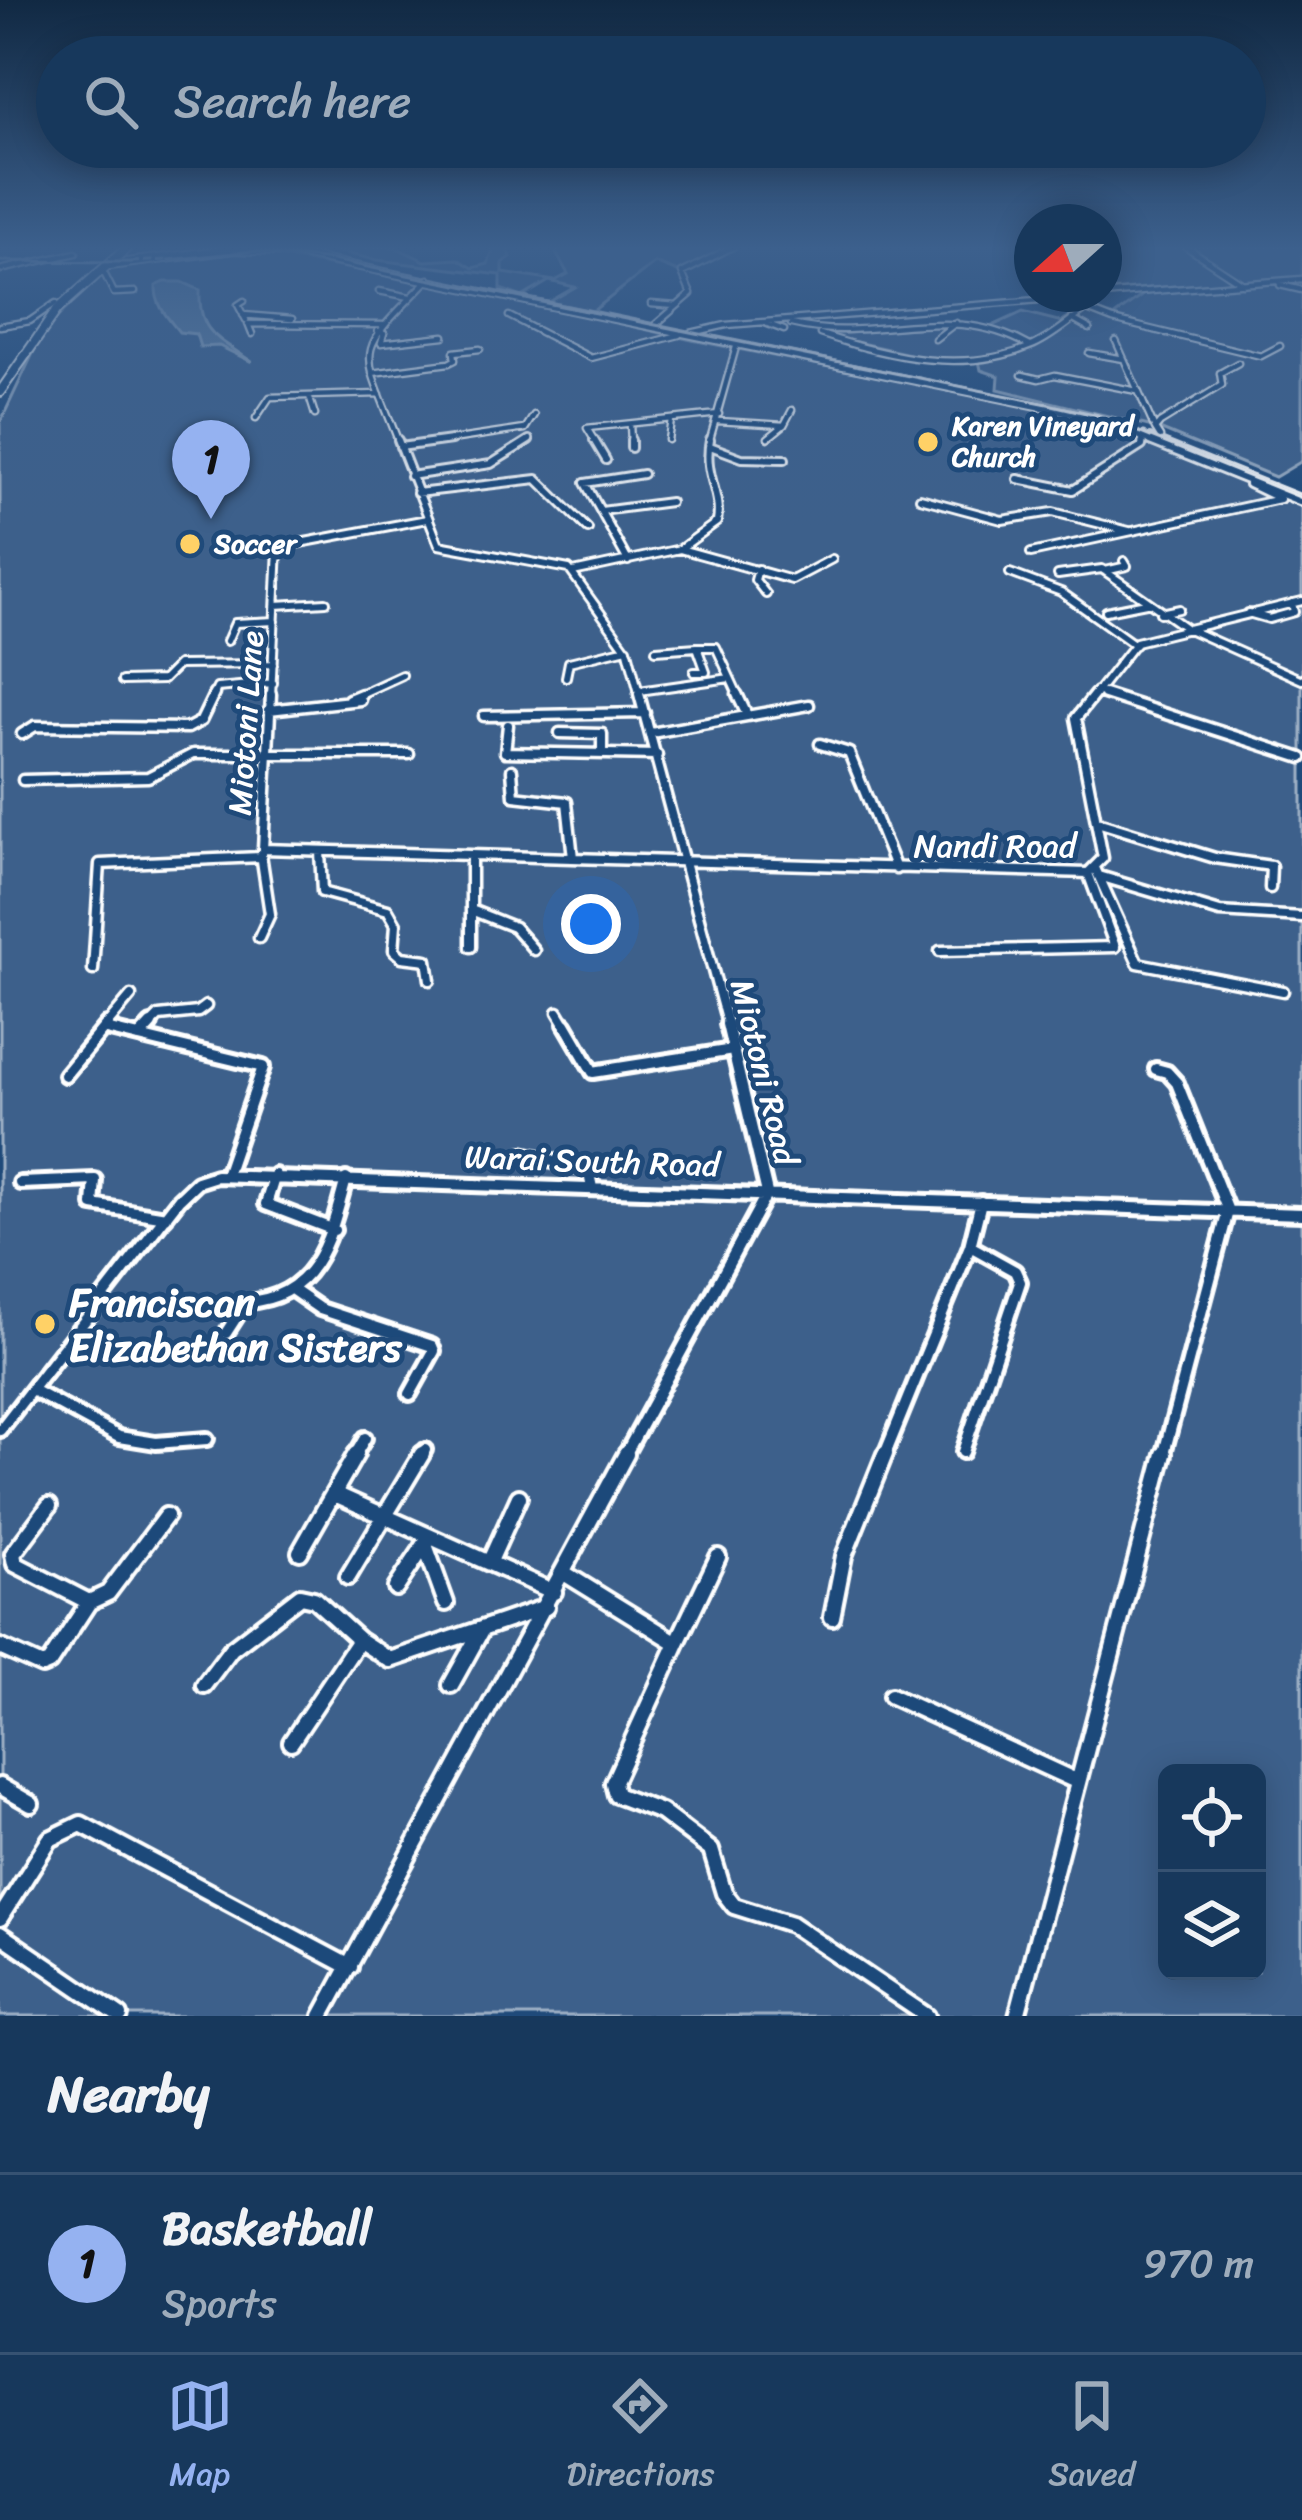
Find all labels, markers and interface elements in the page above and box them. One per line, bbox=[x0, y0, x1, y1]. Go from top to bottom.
search box bbox=[36, 36, 1266, 168]
text: Search here bbox=[174, 62, 411, 142]
icon: search bbox=[78, 69, 144, 135]
north arrow bbox=[1014, 204, 1122, 312]
place label: Karen Vineyard Church bbox=[951, 402, 1136, 481]
pin: 1 bbox=[172, 420, 250, 519]
marker: Karen Vineyard Church bbox=[915, 429, 941, 455]
place label: Soccer bbox=[213, 520, 298, 568]
marker: Soccer bbox=[177, 531, 203, 557]
street label: Miotoni Lane bbox=[211, 629, 281, 817]
street label: Nandi Road bbox=[914, 817, 1079, 875]
your location bbox=[561, 894, 621, 954]
street label: Miotoni Road bbox=[713, 973, 816, 1174]
street label: Warai South Road bbox=[463, 1128, 723, 1195]
place label: Franciscan Elizabethan Sisters bbox=[68, 1268, 403, 1382]
marker: Franciscan Elizabethan Sisters bbox=[32, 1311, 58, 1337]
map controls bbox=[1158, 1764, 1266, 1980]
button: locate bbox=[1158, 1764, 1266, 1872]
button: layers bbox=[1158, 1872, 1266, 1980]
text: Nearby bbox=[48, 2049, 209, 2139]
text: Basketball bbox=[162, 2189, 372, 2269]
text: 1 bbox=[79, 2229, 95, 2298]
text: 970 m bbox=[1143, 2229, 1254, 2298]
text: Sports bbox=[162, 2269, 277, 2338]
tab: Map bbox=[167, 2373, 233, 2503]
tab: Directions bbox=[567, 2373, 714, 2503]
tab: Saved bbox=[1048, 2373, 1135, 2503]

